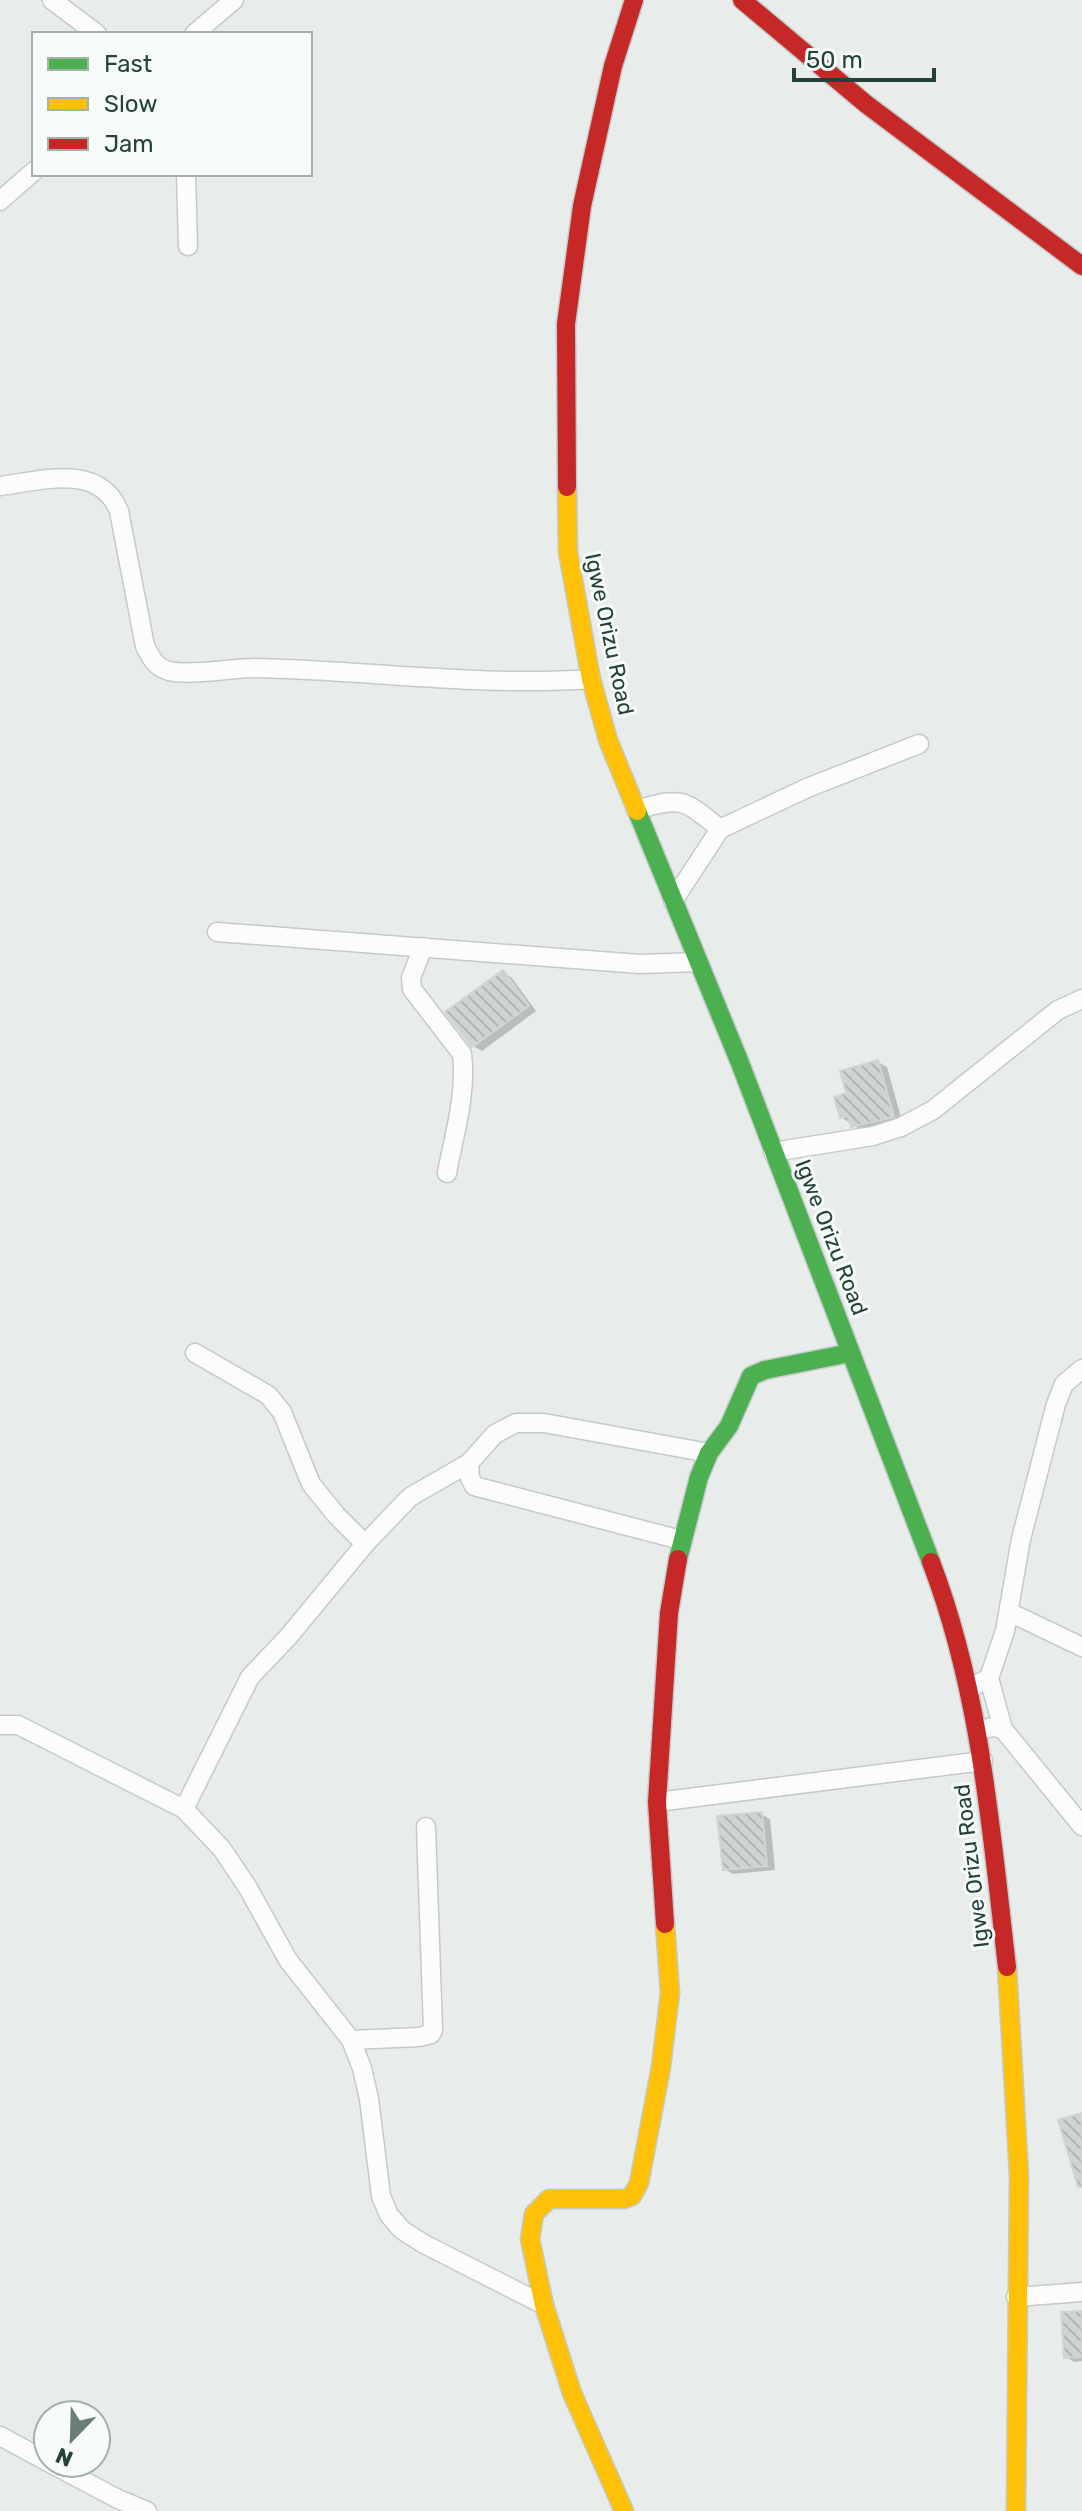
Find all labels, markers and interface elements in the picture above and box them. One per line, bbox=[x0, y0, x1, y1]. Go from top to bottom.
legend bbox=[32, 32, 312, 176]
scale bar bbox=[794, 32, 934, 82]
text: 50 m bbox=[806, 46, 863, 74]
text: Fast bbox=[104, 50, 152, 78]
text: Slow bbox=[104, 90, 157, 118]
text: Jam bbox=[104, 130, 154, 158]
street label: Igwe Orizu Road bbox=[579, 551, 640, 717]
street label: Igwe Orizu Road bbox=[789, 1155, 874, 1319]
street label: Igwe Orizu Road bbox=[948, 1783, 995, 1949]
north arrow bbox=[32, 2399, 112, 2479]
text: N bbox=[52, 2441, 77, 2472]

